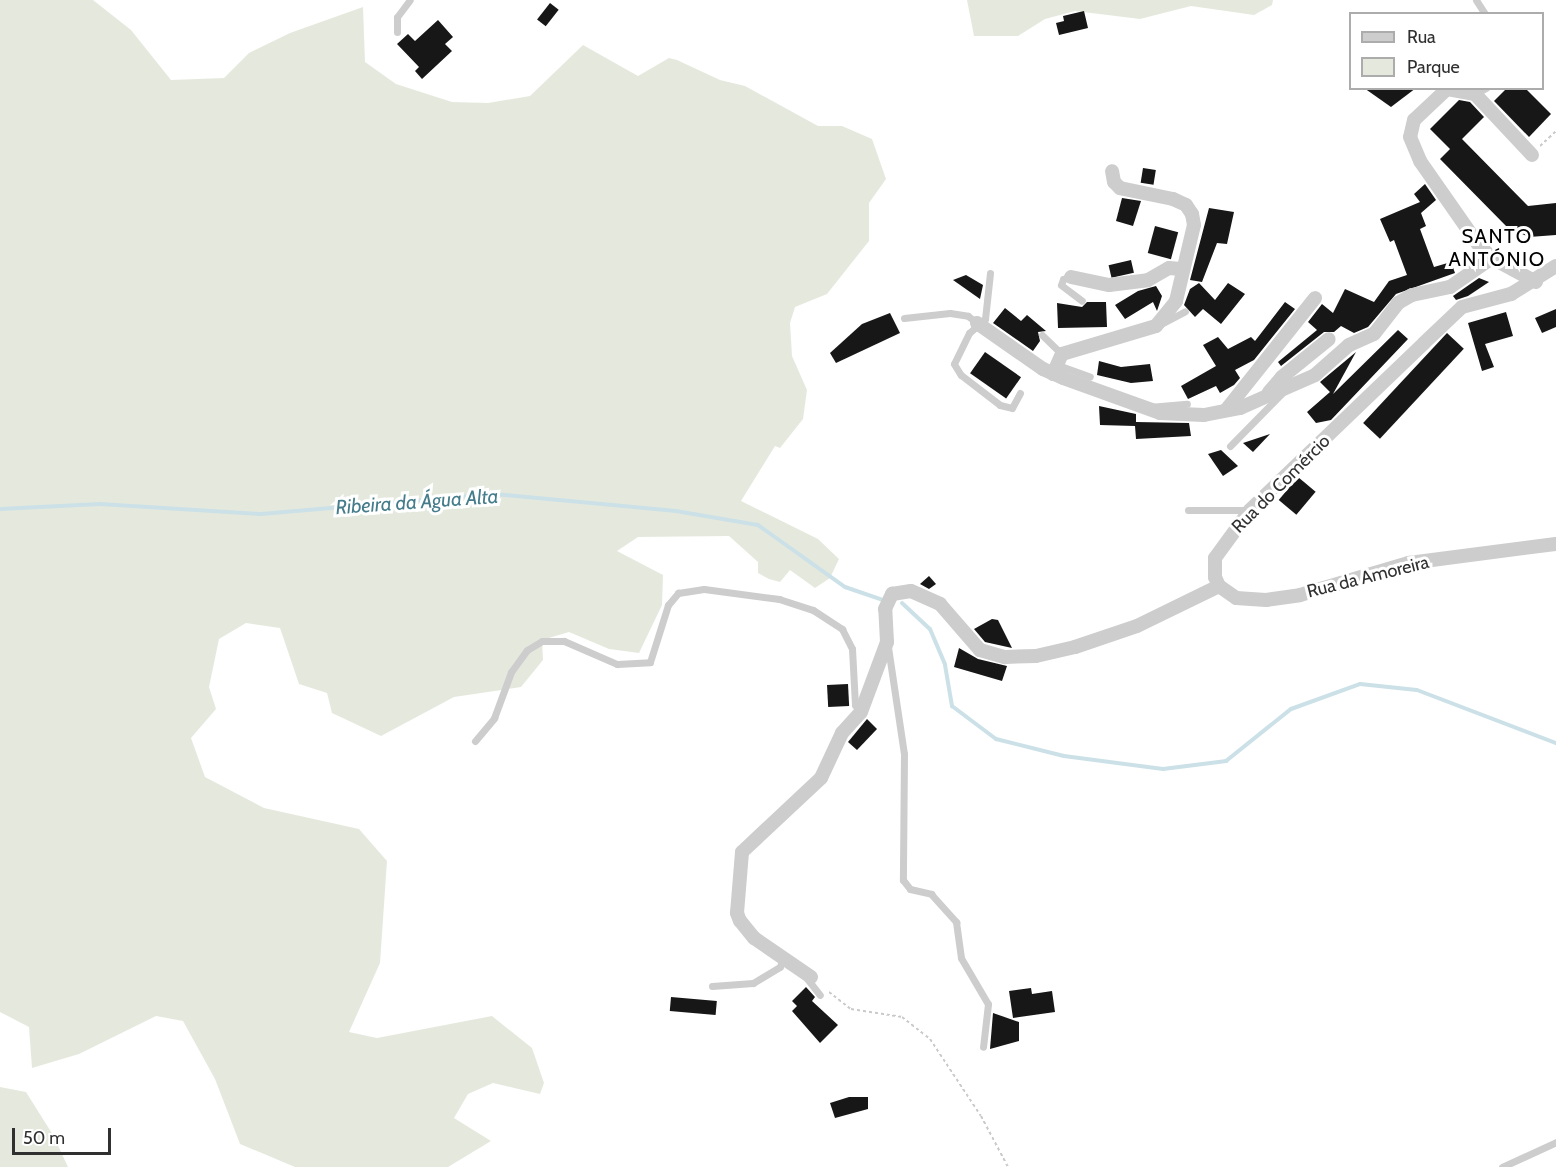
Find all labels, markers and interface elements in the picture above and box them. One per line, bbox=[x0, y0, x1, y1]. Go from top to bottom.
legend bbox=[1349, 12, 1544, 90]
text: Rua bbox=[1407, 26, 1436, 48]
text: Parque bbox=[1407, 56, 1460, 78]
district label: SANTO ANTÓNIO bbox=[1448, 225, 1546, 272]
street label: Rua do Comércio bbox=[1227, 430, 1335, 538]
water label: Ribeira da Água Alta bbox=[335, 484, 499, 520]
street label: Rua da Amoreira bbox=[1305, 551, 1431, 603]
scale bar bbox=[15, 1116, 114, 1154]
text: 50 m bbox=[23, 1127, 65, 1149]

